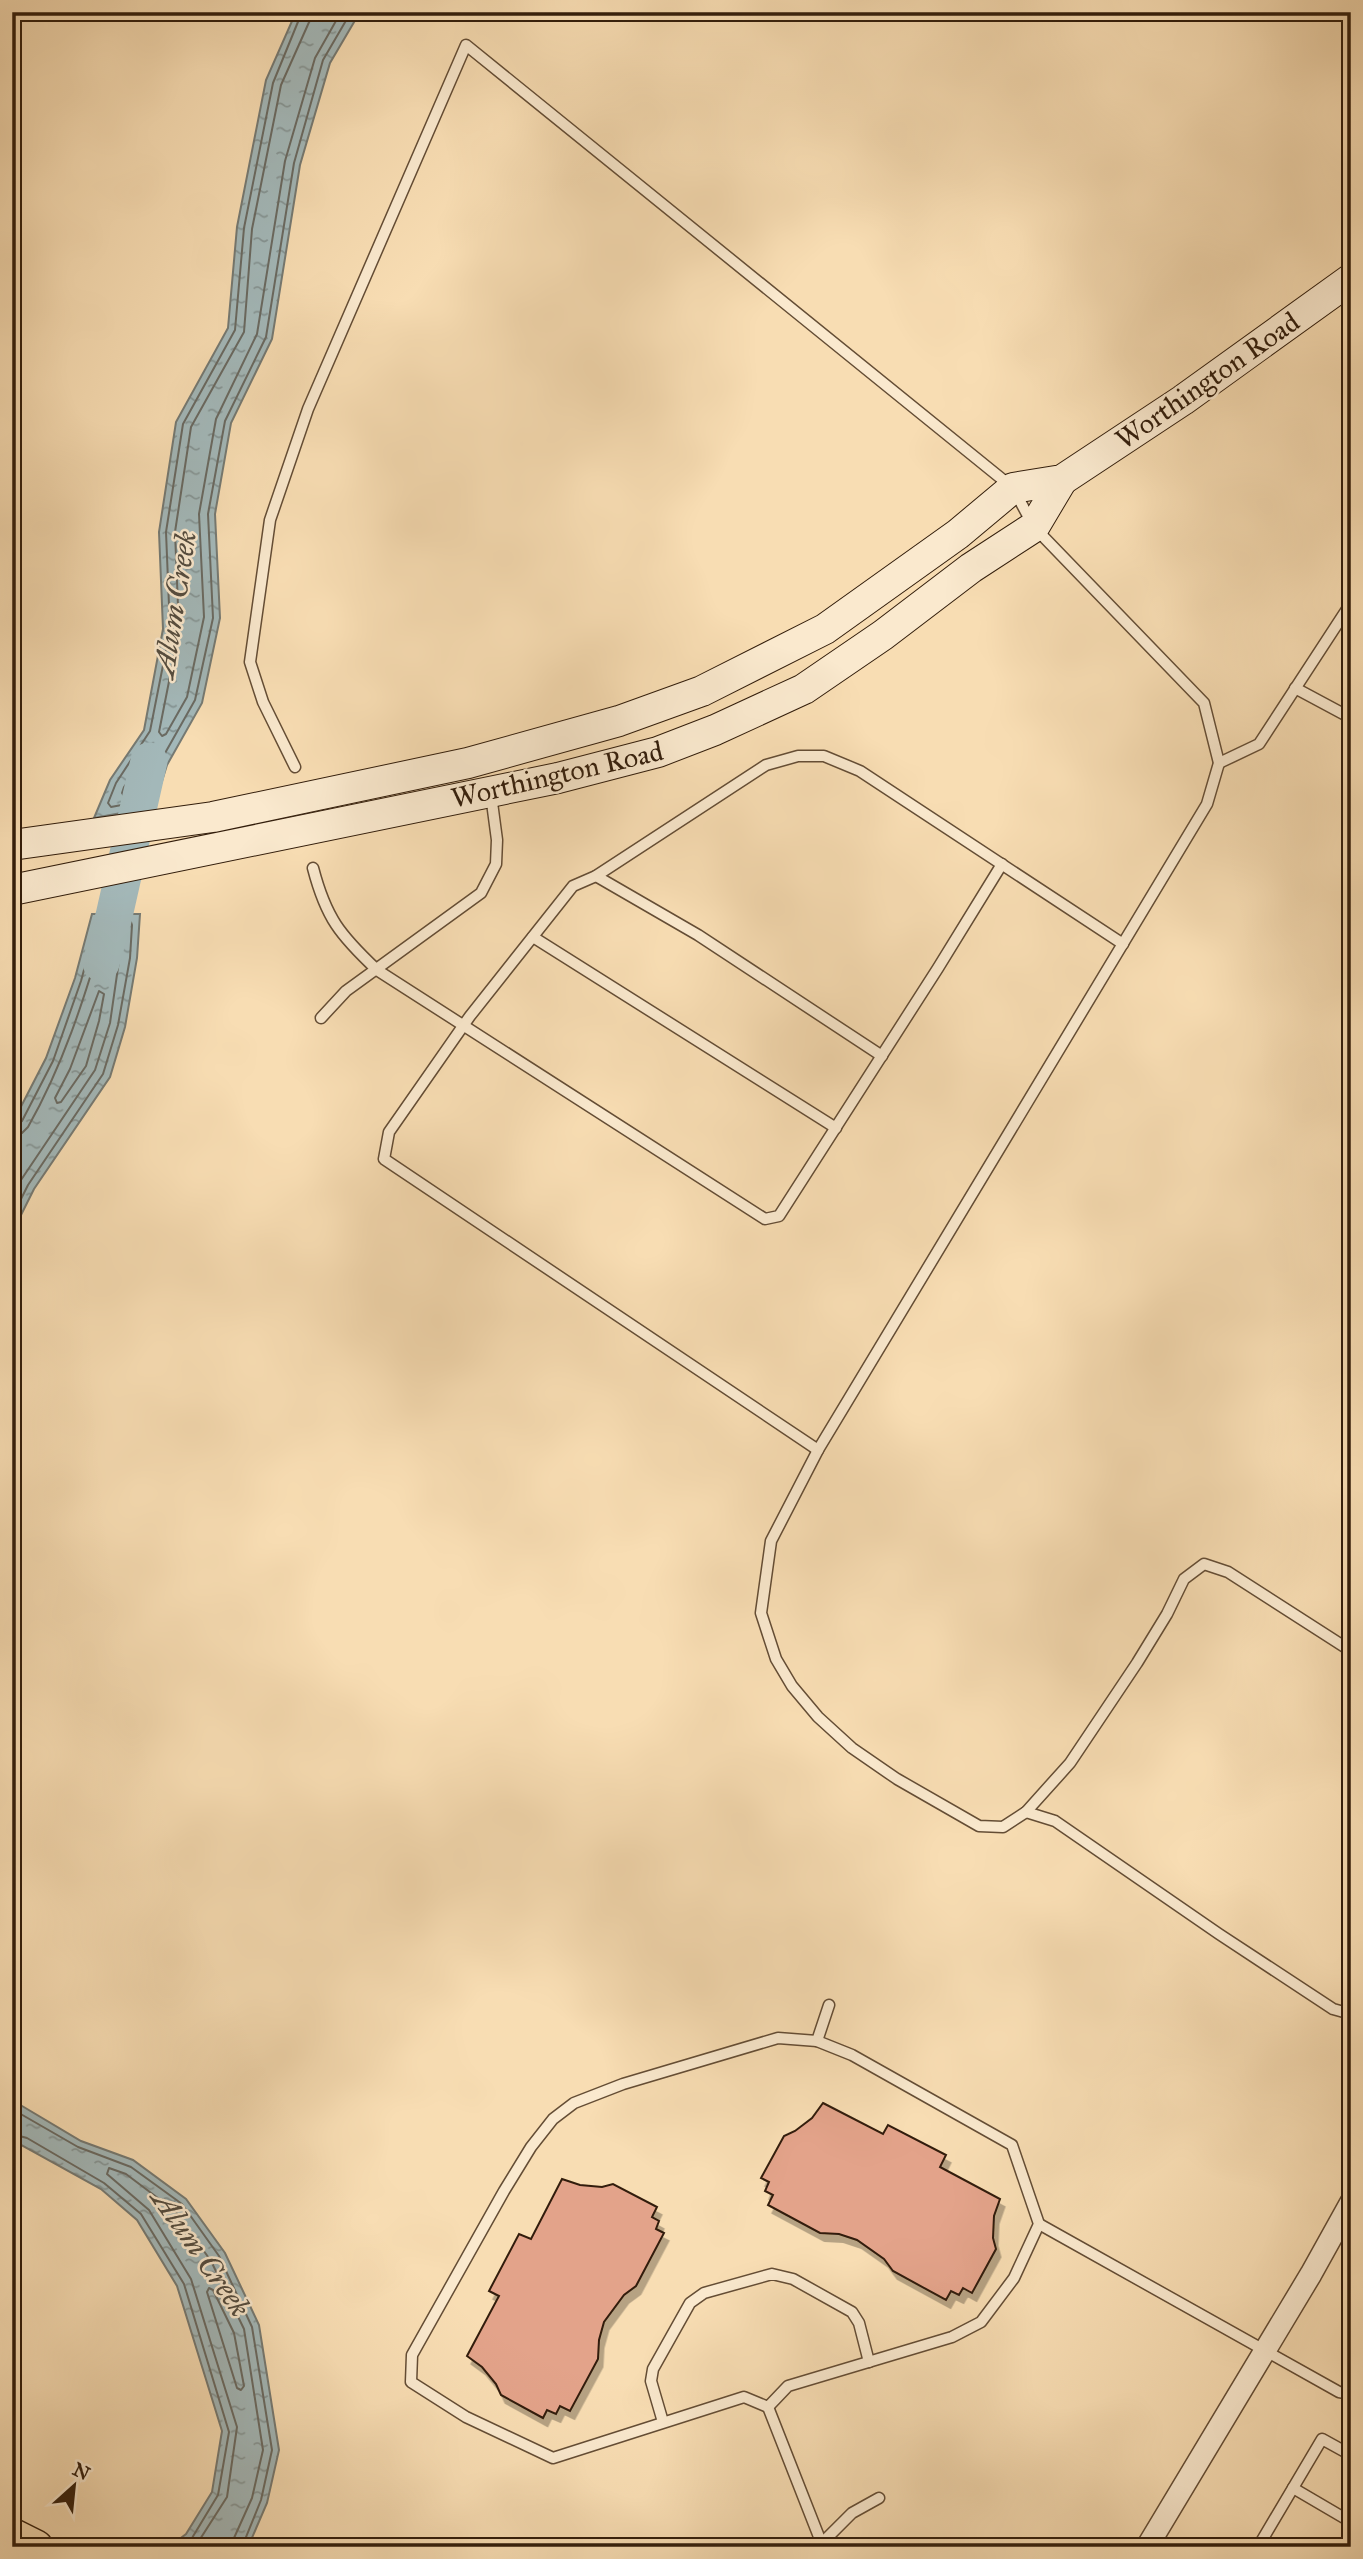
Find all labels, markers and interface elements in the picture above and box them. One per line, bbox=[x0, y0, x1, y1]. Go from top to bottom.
street label: Worthington Road bbox=[1109, 304, 1306, 457]
water label: Alum Creek bbox=[145, 528, 204, 683]
street label: Worthington Road bbox=[448, 733, 667, 816]
water label: Alum Creek bbox=[142, 2180, 258, 2324]
north arrow bbox=[38, 2450, 108, 2520]
text: N bbox=[69, 2457, 94, 2485]

